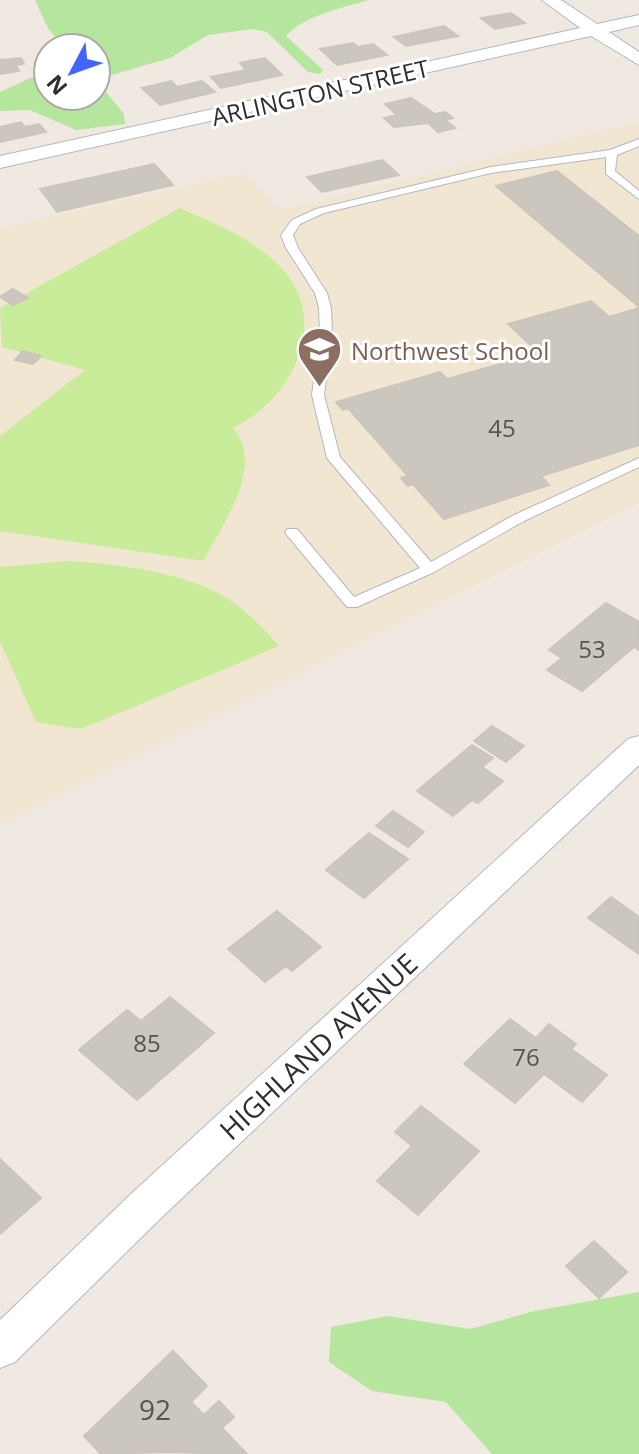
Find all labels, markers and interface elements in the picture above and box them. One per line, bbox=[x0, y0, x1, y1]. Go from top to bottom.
north arrow bbox=[32, 32, 112, 112]
street label: ARLINGTON STREET bbox=[208, 51, 432, 133]
text: N bbox=[39, 69, 73, 102]
school or university icon: Northwest School bbox=[296, 326, 344, 389]
place label: Northwest School bbox=[351, 334, 549, 367]
house number: 45 bbox=[488, 411, 516, 444]
house number: 53 bbox=[578, 632, 606, 665]
street label: HIGHLAND AVENUE bbox=[211, 944, 425, 1148]
house number: 85 bbox=[133, 1026, 161, 1059]
house number: 76 bbox=[512, 1040, 540, 1073]
house number: 92 bbox=[139, 1390, 171, 1428]

